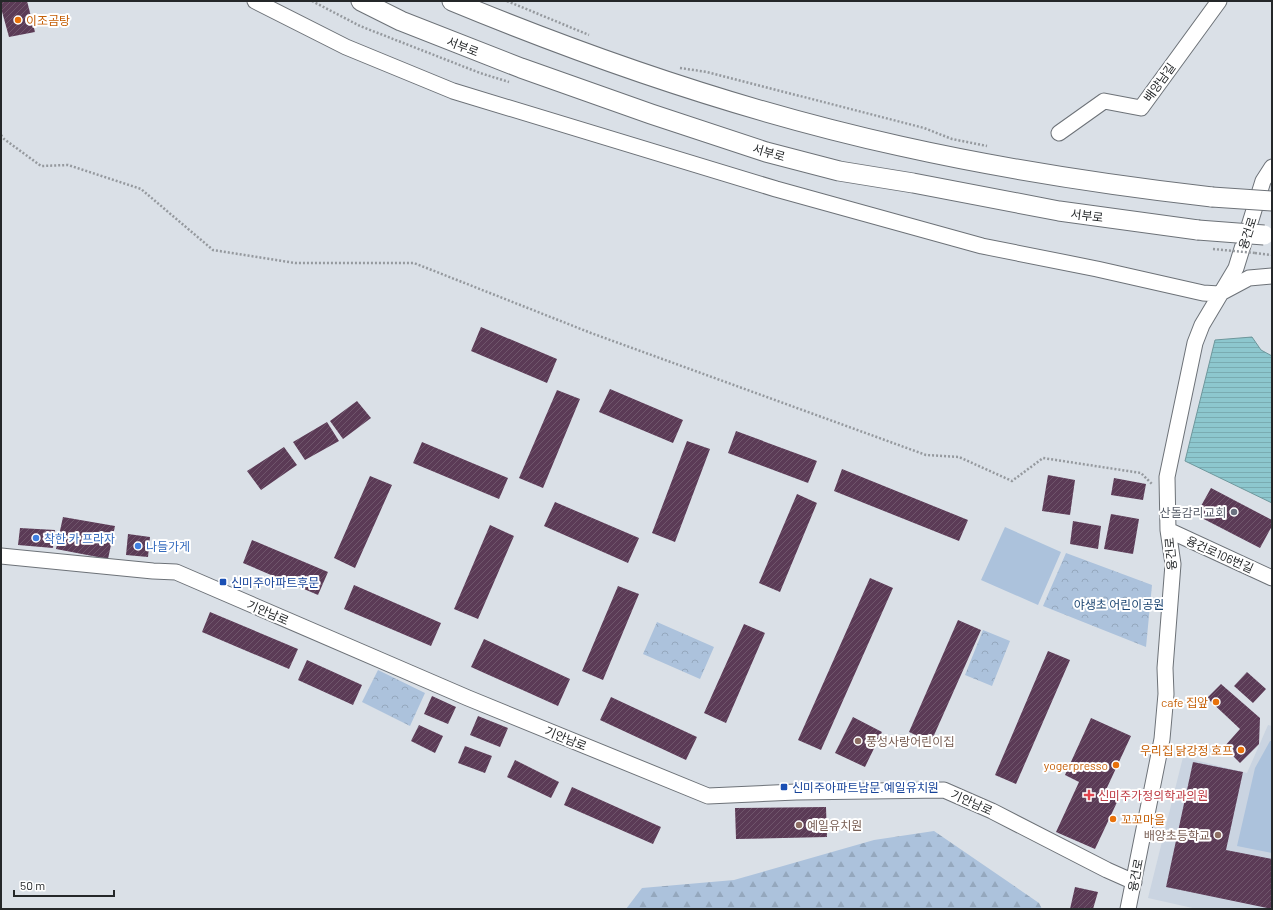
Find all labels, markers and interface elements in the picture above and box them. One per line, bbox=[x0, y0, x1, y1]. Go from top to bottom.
place label: 이조곰탕 bbox=[26, 13, 70, 27]
marker: 이조곰탕 bbox=[13, 15, 23, 25]
street label: 서부로 bbox=[445, 34, 481, 58]
street label: 배양남길 bbox=[1140, 60, 1178, 104]
street label: 서부로 bbox=[751, 141, 787, 163]
street label: 서부로 bbox=[1070, 206, 1104, 224]
street label: 융건로 bbox=[1235, 215, 1259, 251]
place label: 산돌감리교회 bbox=[1160, 505, 1226, 519]
marker: 산돌감리교회 bbox=[1229, 507, 1239, 517]
place label: 착한 카 프라자 bbox=[44, 531, 115, 545]
marker: 착한 카 프라자 bbox=[31, 533, 41, 543]
street label: 융건로106번길 bbox=[1184, 533, 1256, 575]
street label: 융건로 bbox=[1162, 537, 1178, 571]
place label: 나들가게 bbox=[146, 539, 190, 553]
marker: 나들가게 bbox=[133, 541, 143, 551]
place label: 신미주아파트후문 bbox=[231, 575, 319, 589]
marker: 신미주아파트후문 bbox=[218, 577, 228, 587]
street label: 기안남로 bbox=[245, 597, 291, 627]
park label: 야생초 어린이공원 bbox=[1074, 597, 1164, 611]
place label: cafe 집앞 bbox=[1161, 695, 1208, 709]
marker: cafe 집앞 bbox=[1211, 697, 1221, 707]
street label: 기안남로 bbox=[543, 723, 589, 753]
place label: 풍성사랑어린이집 bbox=[866, 734, 954, 748]
marker: 풍성사랑어린이집 bbox=[853, 736, 863, 746]
place label: 우리집 닭강정 호프 bbox=[1140, 743, 1233, 757]
marker: 우리집 닭강정 호프 bbox=[1236, 745, 1246, 755]
place label: yogerpresso bbox=[1044, 758, 1108, 772]
marker: yogerpresso bbox=[1111, 760, 1121, 770]
place label: 신미주아파트남문.예일유치원 bbox=[792, 780, 939, 794]
marker: 신미주아파트남문.예일유치원 bbox=[779, 782, 789, 792]
street label: 기안남로 bbox=[949, 787, 995, 817]
place label: 신미주가정의학과의원 bbox=[1098, 788, 1208, 802]
marker: 신미주가정의학과의원 bbox=[1083, 789, 1095, 801]
place label: 꼬꼬마을 bbox=[1121, 812, 1165, 826]
marker: 꼬꼬마을 bbox=[1108, 814, 1118, 824]
place label: 예일유치원 bbox=[807, 818, 862, 832]
marker: 예일유치원 bbox=[794, 820, 804, 830]
place label: 배양초등학교 bbox=[1144, 828, 1210, 842]
marker: 배양초등학교 bbox=[1213, 830, 1223, 840]
street label: 융건로 bbox=[1125, 857, 1145, 893]
scale bar bbox=[14, 872, 114, 898]
text: 50 m bbox=[20, 878, 45, 892]

